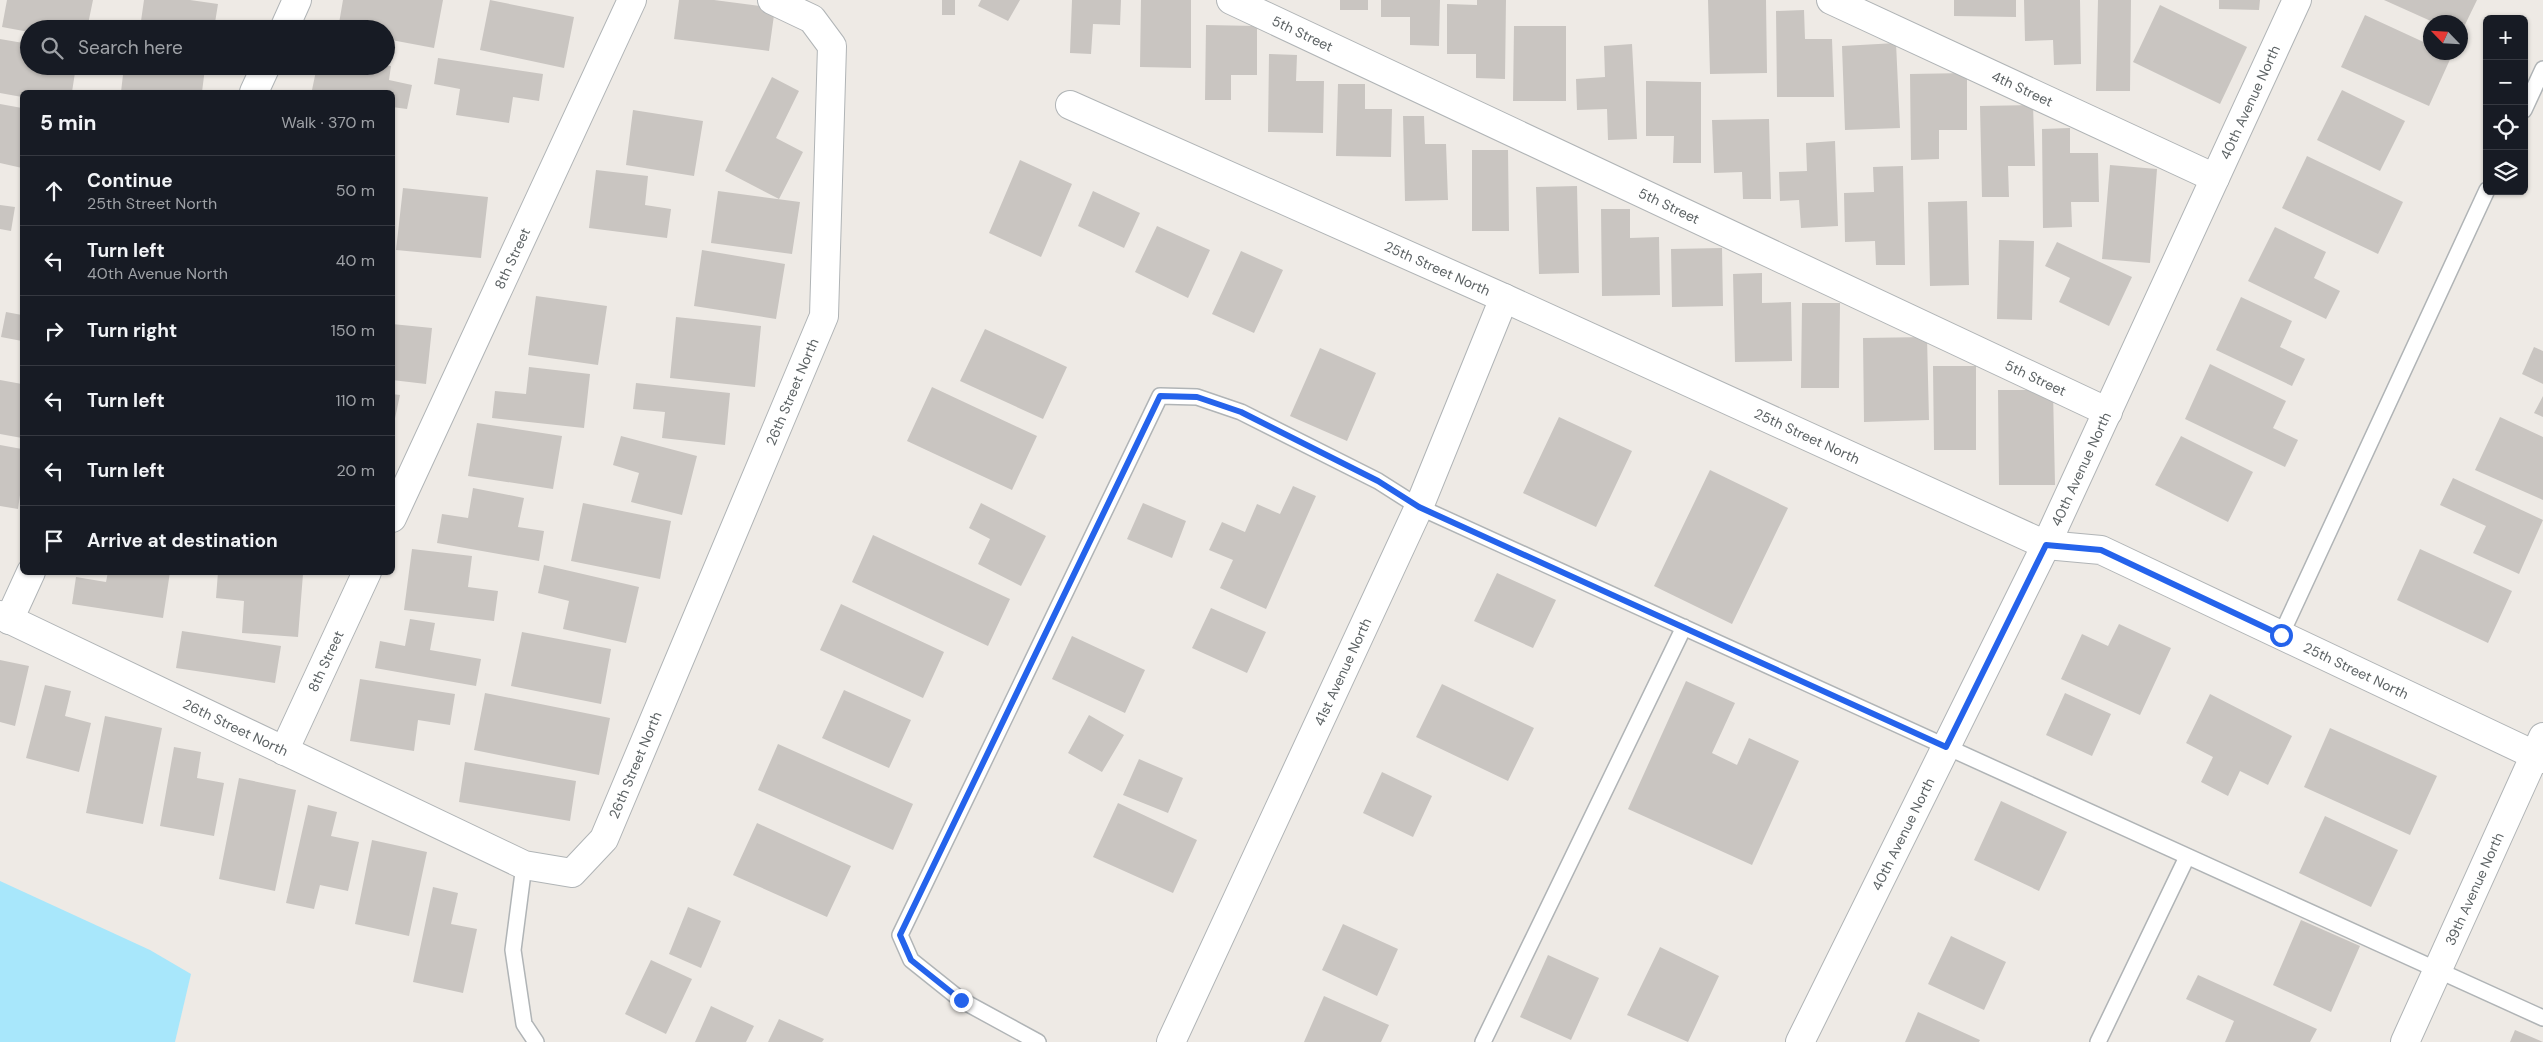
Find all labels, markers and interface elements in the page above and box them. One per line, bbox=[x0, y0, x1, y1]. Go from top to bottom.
street label: 5th Street bbox=[1269, 12, 1336, 56]
north arrow bbox=[2423, 15, 2468, 60]
map controls bbox=[2483, 15, 2528, 195]
button: + bbox=[2483, 15, 2528, 60]
search box bbox=[20, 20, 395, 75]
icon: search bbox=[38, 34, 66, 62]
text: Search here bbox=[78, 35, 183, 60]
street label: 40th Avenue North bbox=[2216, 42, 2284, 162]
button: − bbox=[2483, 60, 2528, 105]
street label: 4th Street bbox=[1989, 67, 2056, 111]
button: locate bbox=[2483, 105, 2528, 150]
text: 5 min bbox=[40, 109, 96, 137]
text: Walk · 370 m bbox=[281, 112, 375, 133]
button: layers bbox=[2483, 150, 2528, 195]
text: Continue bbox=[87, 168, 173, 193]
icon: ahead bbox=[40, 177, 68, 205]
text: 50 m bbox=[336, 180, 375, 201]
street label: 5th Street bbox=[1636, 184, 1703, 228]
text: 25th Street North bbox=[87, 193, 217, 214]
street label: 8th Street bbox=[490, 225, 534, 292]
street label: 25th Street North bbox=[1382, 237, 1493, 300]
text: Turn left bbox=[87, 238, 165, 263]
icon: left bbox=[40, 247, 68, 275]
text: 40 m bbox=[336, 250, 375, 271]
text: 40th Avenue North bbox=[87, 263, 228, 284]
icon: right bbox=[40, 317, 68, 345]
text: Turn right bbox=[87, 318, 177, 343]
text: 150 m bbox=[331, 320, 375, 341]
street label: 26th Street North bbox=[762, 336, 823, 448]
street label: 5th Street bbox=[2002, 356, 2069, 400]
icon: left bbox=[40, 387, 68, 415]
text: Turn left bbox=[87, 388, 165, 413]
text: 110 m bbox=[336, 390, 375, 411]
street label: 25th Street North bbox=[1751, 404, 1863, 468]
street label: 40th Avenue North bbox=[2047, 409, 2115, 529]
icon: left bbox=[40, 457, 68, 485]
text: Turn left bbox=[87, 458, 165, 483]
text: 20 m bbox=[336, 460, 375, 481]
icon: arrive bbox=[40, 527, 68, 555]
text: Arrive at destination bbox=[87, 528, 278, 553]
street label: 41st Avenue North bbox=[1310, 615, 1375, 729]
route start bbox=[2270, 624, 2293, 647]
street label: 8th Street bbox=[304, 628, 348, 695]
street label: 25th Street North bbox=[2301, 638, 2412, 703]
street label: 26th Street North bbox=[180, 695, 291, 760]
street label: 26th Street North bbox=[605, 709, 666, 821]
street label: 40th Avenue North bbox=[1867, 775, 1938, 893]
street label: 39th Avenue North bbox=[2441, 830, 2508, 948]
route end bbox=[950, 989, 973, 1012]

